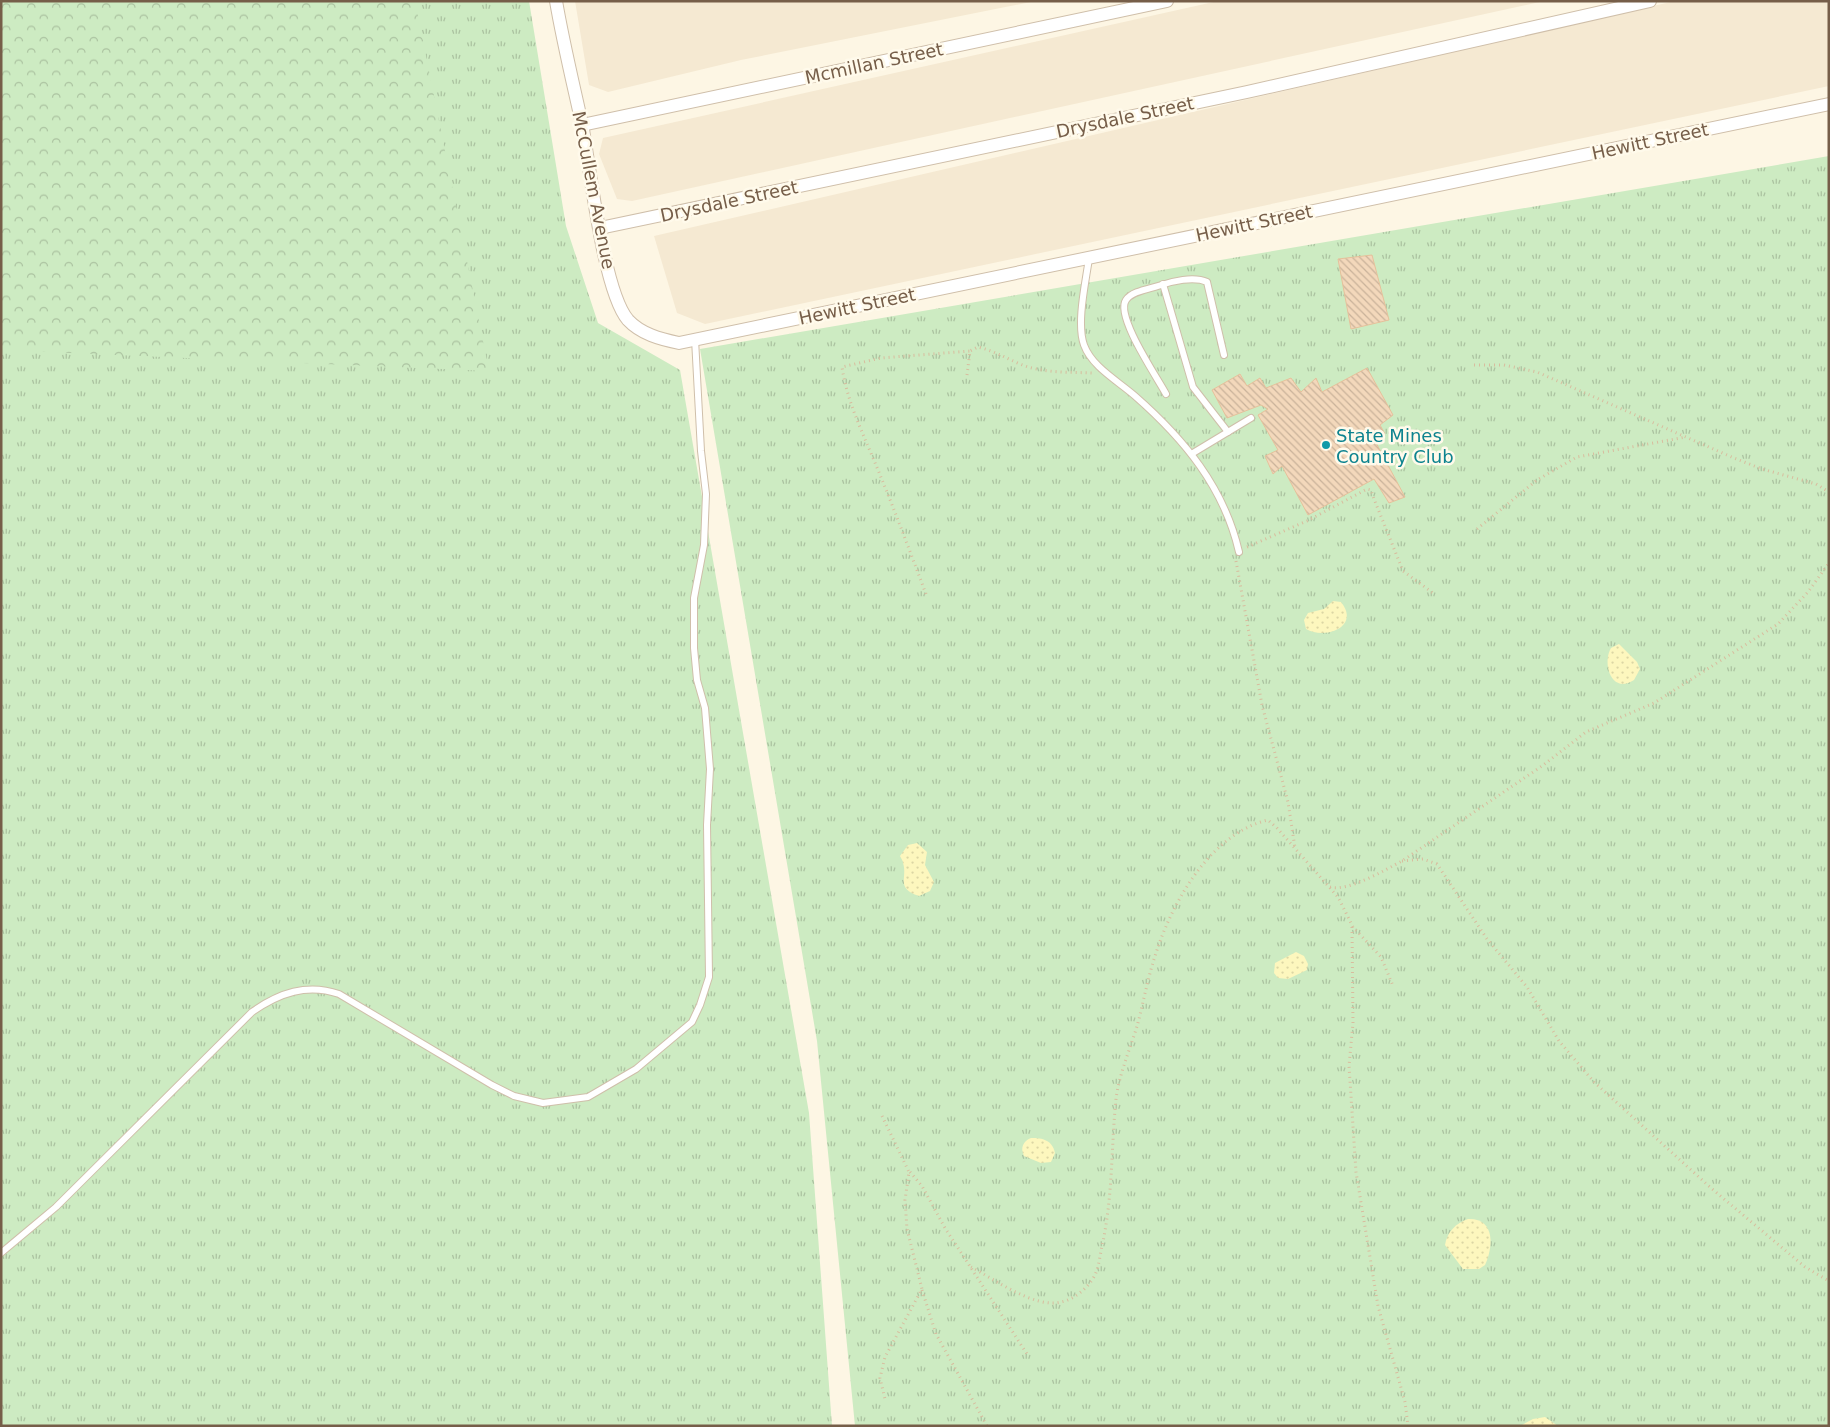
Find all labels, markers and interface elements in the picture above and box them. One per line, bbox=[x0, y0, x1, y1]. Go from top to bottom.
street label: Mcmillan Street bbox=[803, 38, 945, 88]
street label: Drysdale Street bbox=[1054, 92, 1196, 142]
street label: McCullem Avenue bbox=[568, 109, 620, 271]
street label: Hewitt Street bbox=[1590, 118, 1710, 164]
street label: Drysdale Street bbox=[658, 176, 800, 226]
street label: Hewitt Street bbox=[1194, 200, 1314, 246]
street label: Hewitt Street bbox=[797, 283, 917, 329]
place label: State Mines Country Club bbox=[1336, 425, 1454, 467]
marker: State Mines Country Club bbox=[1320, 439, 1332, 451]

